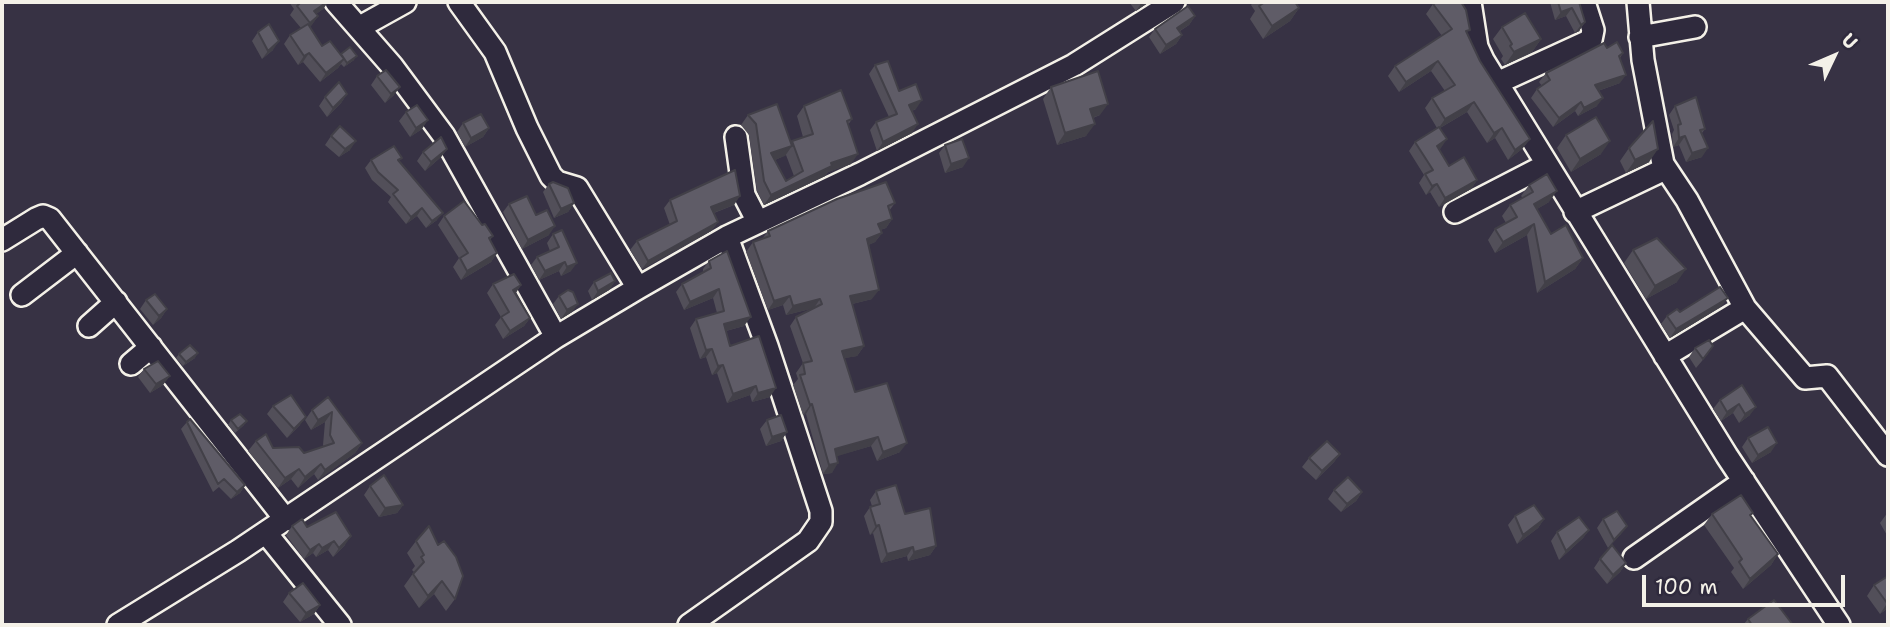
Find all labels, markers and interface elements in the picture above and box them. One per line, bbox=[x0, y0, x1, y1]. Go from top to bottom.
north arrow bbox=[1799, 21, 1869, 91]
text: U bbox=[1836, 28, 1863, 54]
scale bar bbox=[1645, 560, 1848, 604]
text: 100 m bbox=[1655, 573, 1718, 601]

